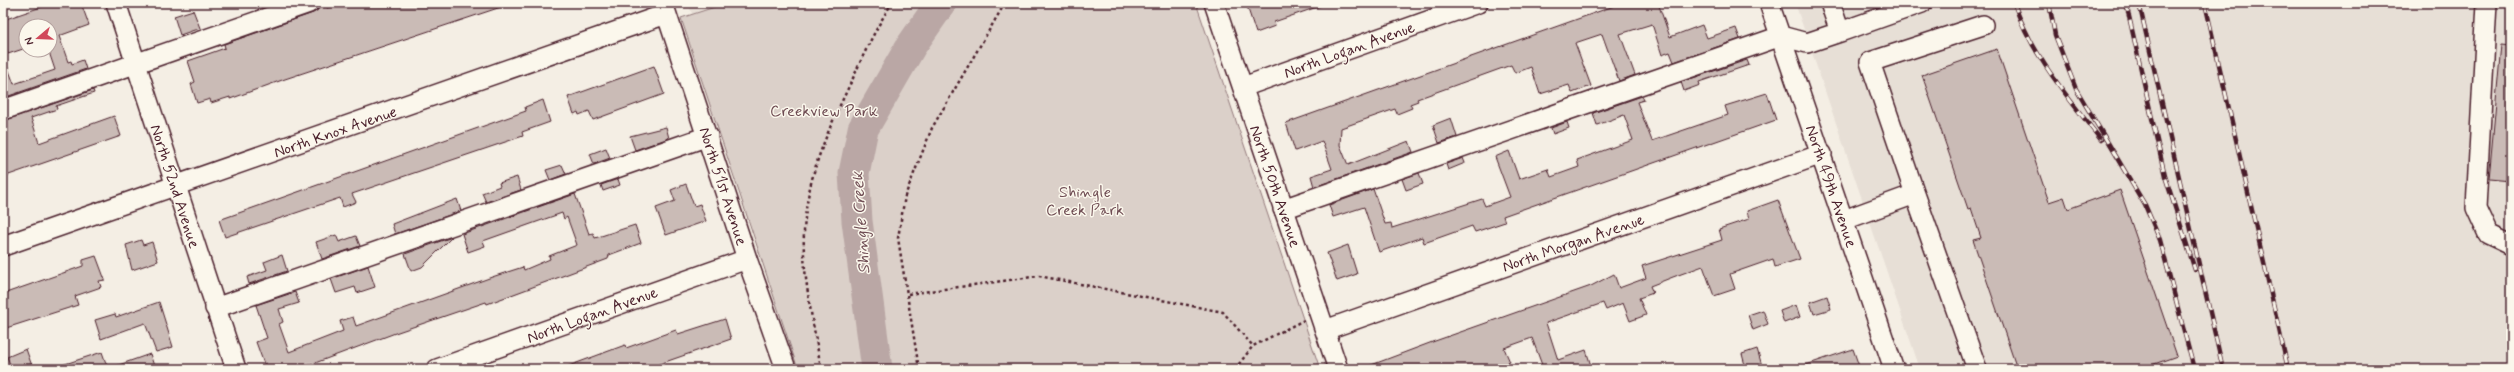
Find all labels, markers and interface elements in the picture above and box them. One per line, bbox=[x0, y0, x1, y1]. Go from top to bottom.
street label: North Logan Avenue bbox=[1281, 17, 1419, 85]
north arrow bbox=[18, 18, 58, 58]
text: N bbox=[22, 35, 37, 47]
street label: North Knox Avenue bbox=[271, 101, 400, 163]
park label: Creekview Park bbox=[770, 101, 878, 122]
street label: North 52nd Avenue bbox=[145, 122, 205, 251]
street label: North 50th Avenue bbox=[1244, 122, 1305, 251]
street label: North 49th Avenue bbox=[1800, 122, 1861, 251]
street label: North 51st Avenue bbox=[694, 125, 752, 249]
water label: Shingle Creek bbox=[846, 170, 877, 275]
park label: Shingle Creek Park bbox=[1046, 182, 1124, 221]
street label: North Morgan Avenue bbox=[1500, 209, 1648, 279]
street label: North Logan Avenue bbox=[524, 282, 662, 350]

